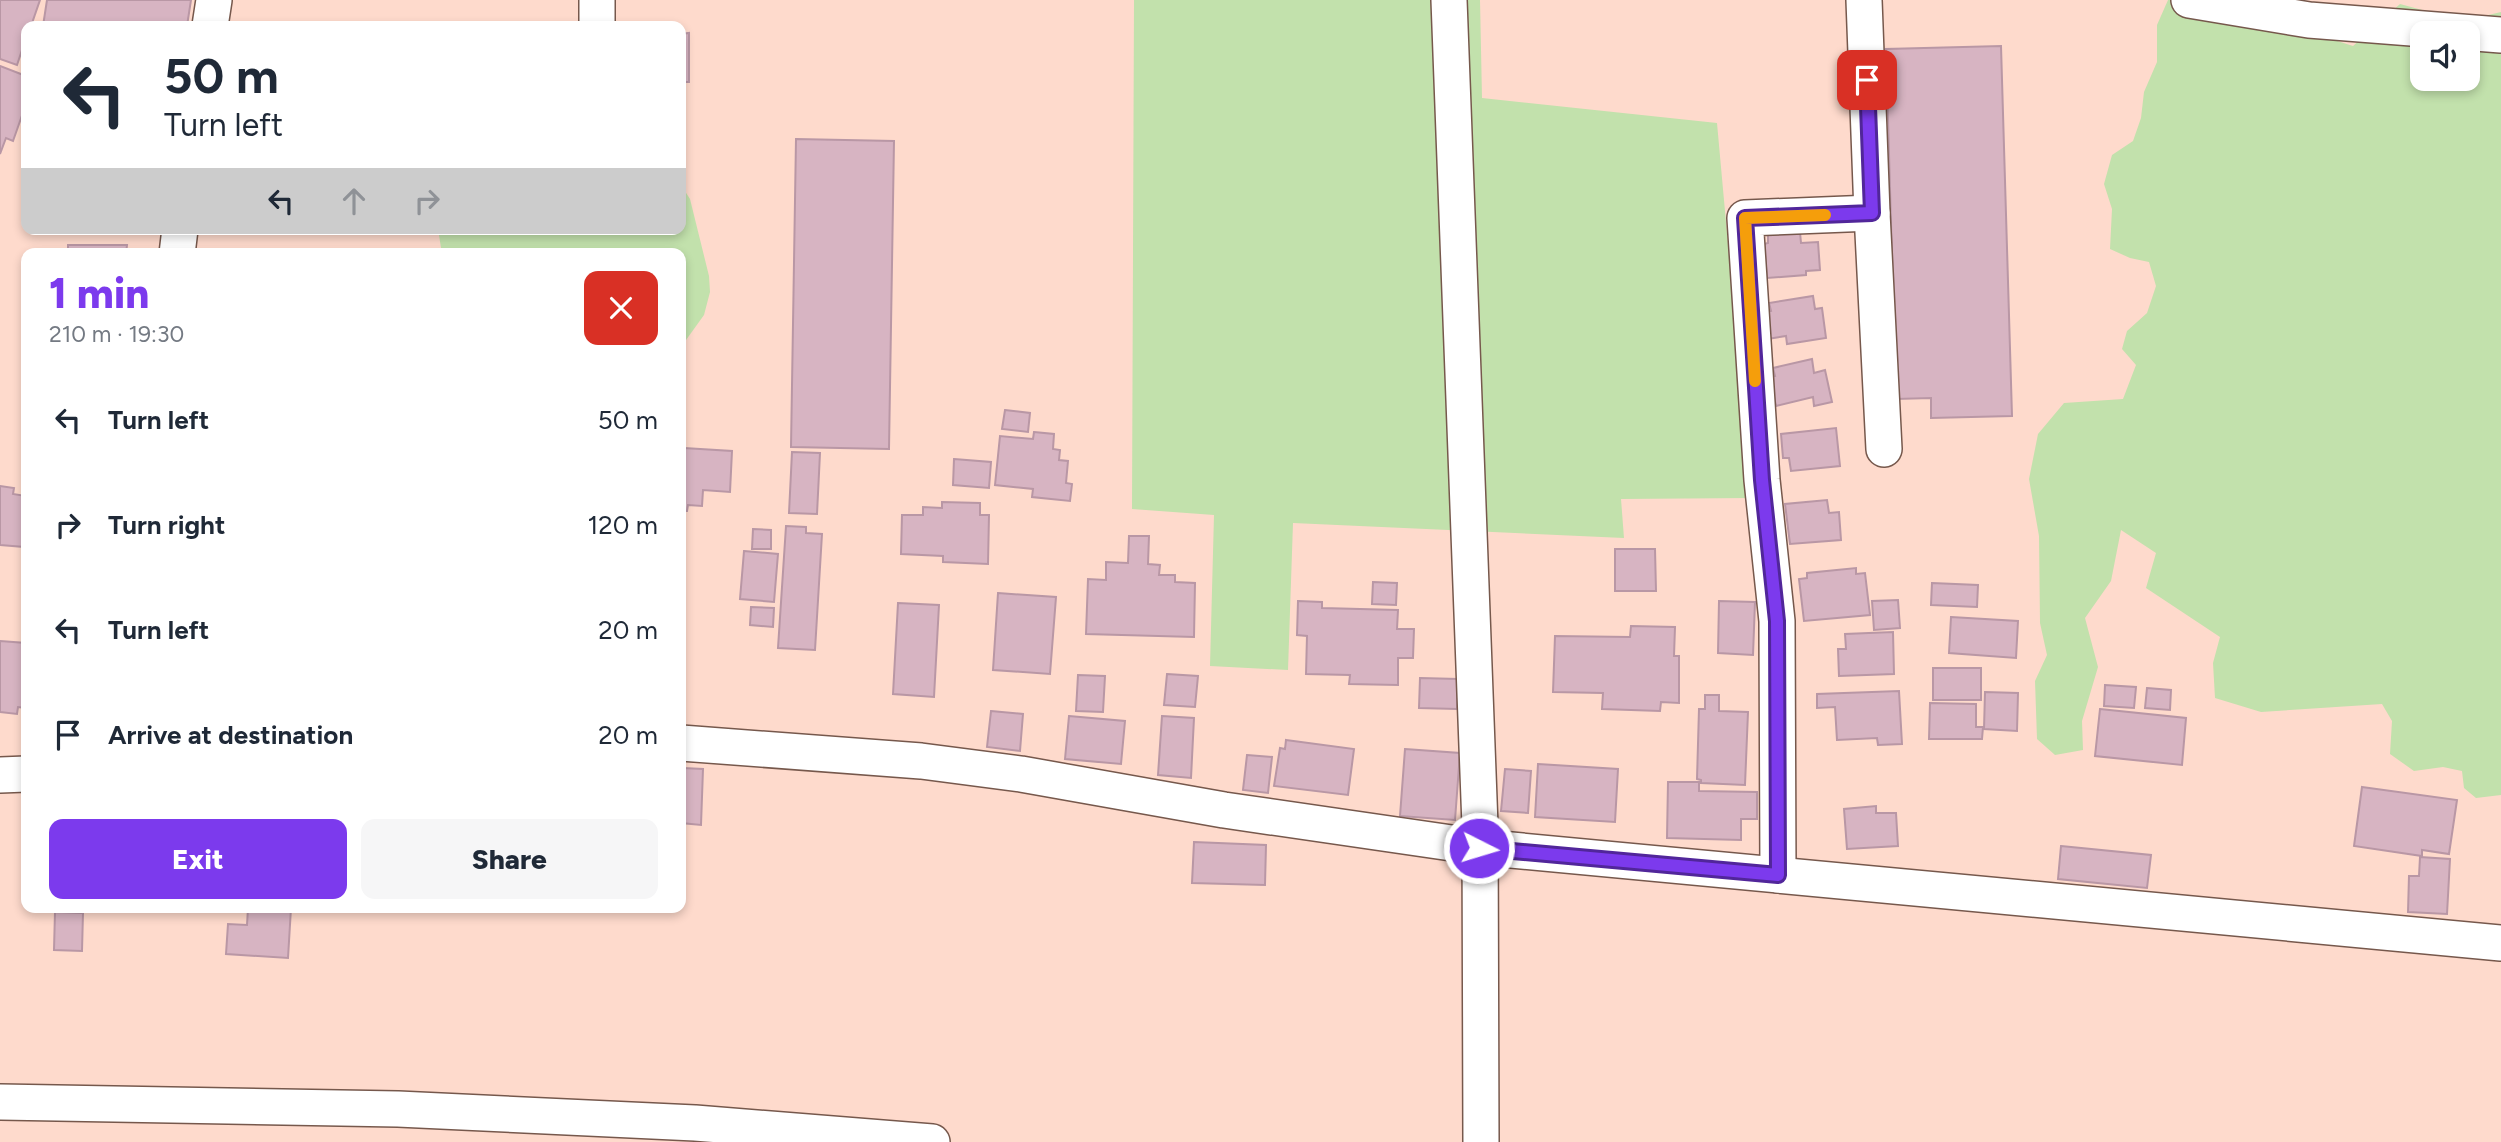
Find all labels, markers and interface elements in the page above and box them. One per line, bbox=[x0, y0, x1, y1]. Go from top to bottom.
map controls bbox=[2410, 21, 2480, 91]
button: sound bbox=[2410, 21, 2480, 91]
text: 50 m bbox=[164, 46, 279, 105]
icon: left bbox=[49, 49, 140, 140]
pin bbox=[1837, 50, 1897, 110]
icon: arrive bbox=[1848, 61, 1886, 99]
text: Turn left bbox=[164, 106, 283, 144]
icon: left bbox=[262, 182, 300, 220]
icon: ahead bbox=[335, 182, 373, 220]
icon: right bbox=[408, 182, 446, 220]
text: 1 min bbox=[49, 268, 149, 319]
button: close bbox=[584, 271, 658, 345]
text: 210 m · 19:30 bbox=[49, 320, 184, 348]
icon: left bbox=[49, 401, 87, 439]
text: Turn left bbox=[108, 404, 209, 436]
text: 50 m bbox=[598, 404, 658, 436]
icon: right bbox=[49, 506, 87, 544]
text: Turn right bbox=[108, 509, 225, 541]
text: 120 m bbox=[588, 509, 658, 541]
icon: left bbox=[49, 611, 87, 649]
text: Turn left bbox=[108, 614, 209, 646]
text: 20 m bbox=[598, 614, 658, 646]
icon: arrive bbox=[49, 716, 87, 754]
text: Arrive at destination bbox=[108, 719, 353, 751]
text: 20 m bbox=[598, 719, 658, 751]
position arrow bbox=[1442, 811, 1516, 885]
button: Exit bbox=[49, 819, 347, 899]
button: Share bbox=[361, 819, 658, 899]

